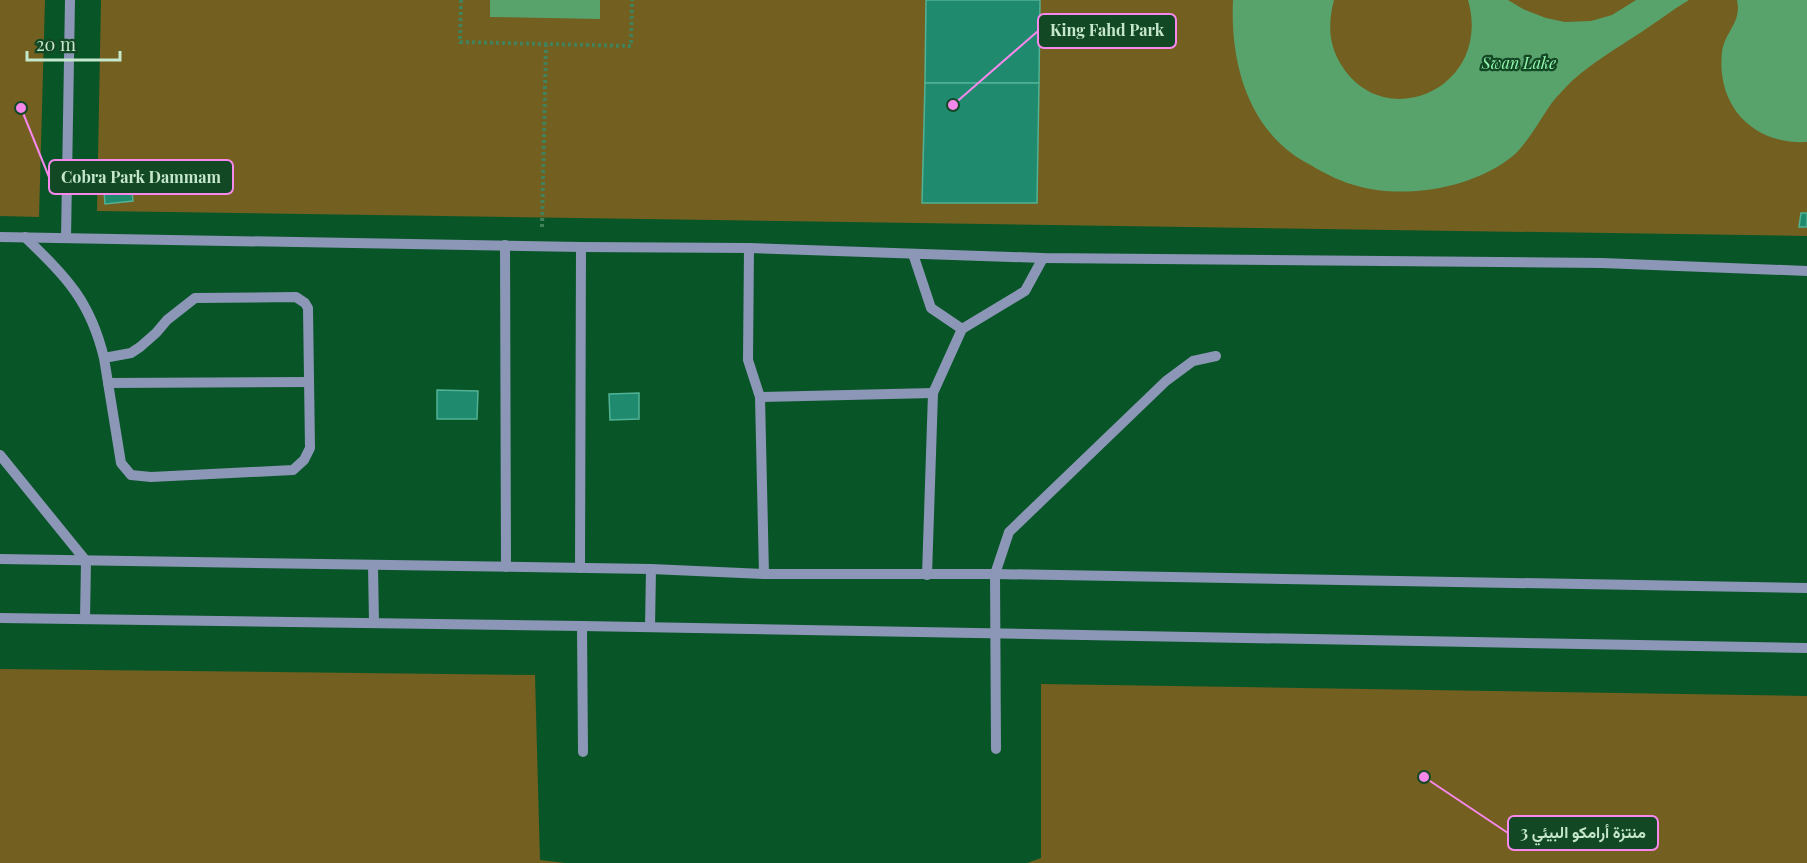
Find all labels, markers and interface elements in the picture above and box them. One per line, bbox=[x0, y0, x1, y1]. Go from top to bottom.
callout: King Fahd Park bbox=[1038, 14, 1176, 48]
text: King Fahd Park bbox=[1050, 19, 1165, 40]
scale bar bbox=[27, 24, 120, 62]
text: 20 m bbox=[36, 32, 76, 56]
water label: Swan Lake bbox=[1481, 52, 1556, 73]
callout: Cobra Park Dammam bbox=[49, 160, 233, 194]
text: Cobra Park Dammam bbox=[61, 166, 221, 187]
callout: منتزة أرامكو البيئي 3 bbox=[1508, 816, 1658, 850]
text: منتزة أرامكو البيئي 3 bbox=[1520, 821, 1646, 846]

